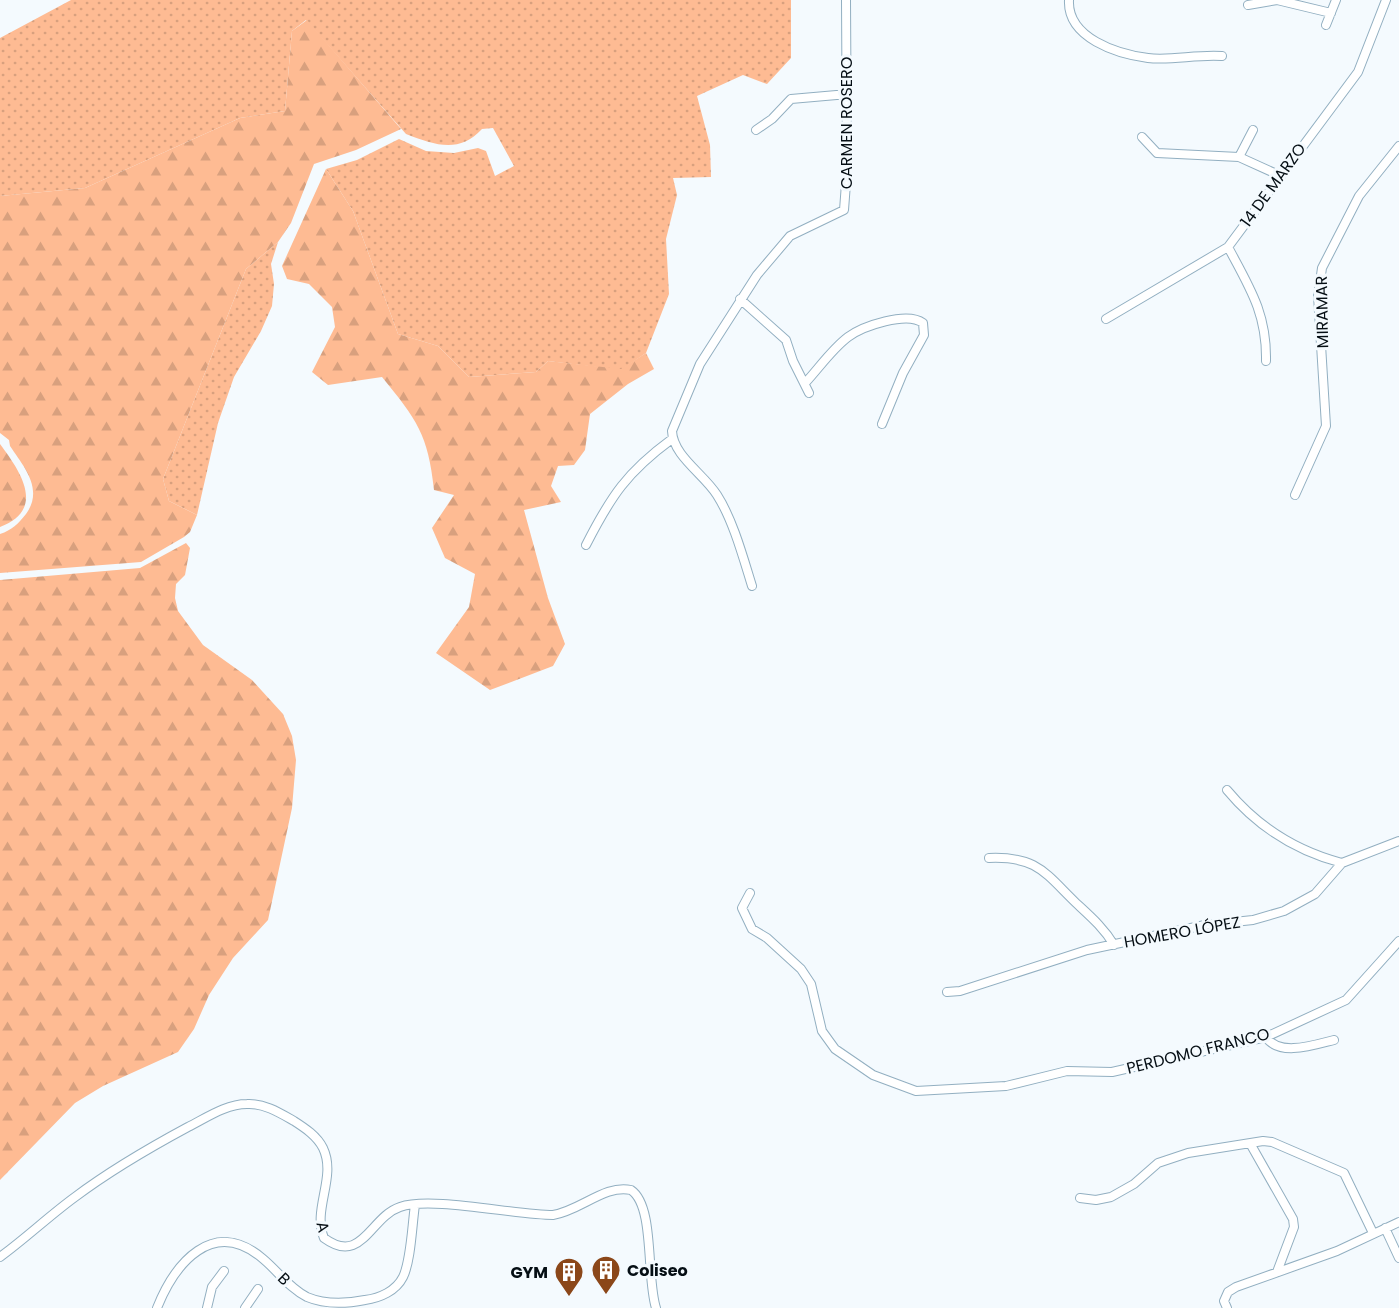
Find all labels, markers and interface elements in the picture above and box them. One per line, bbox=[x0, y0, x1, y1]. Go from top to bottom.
street label: CARMEN ROSERO bbox=[835, 57, 858, 189]
street label: 14 DE MARZO bbox=[1235, 138, 1311, 232]
street label: MIRAMAR bbox=[1310, 276, 1334, 348]
street label: HOMERO LÓPEZ bbox=[1122, 910, 1242, 954]
street label: PERDOMO FRANCO bbox=[1124, 1022, 1272, 1080]
street label: A bbox=[311, 1219, 336, 1235]
building icon: Coliseo bbox=[590, 1254, 622, 1296]
building icon: GYM bbox=[553, 1256, 585, 1298]
place label: Coliseo bbox=[627, 1259, 688, 1282]
place label: GYM bbox=[510, 1261, 548, 1284]
street label: B bbox=[272, 1267, 296, 1291]

